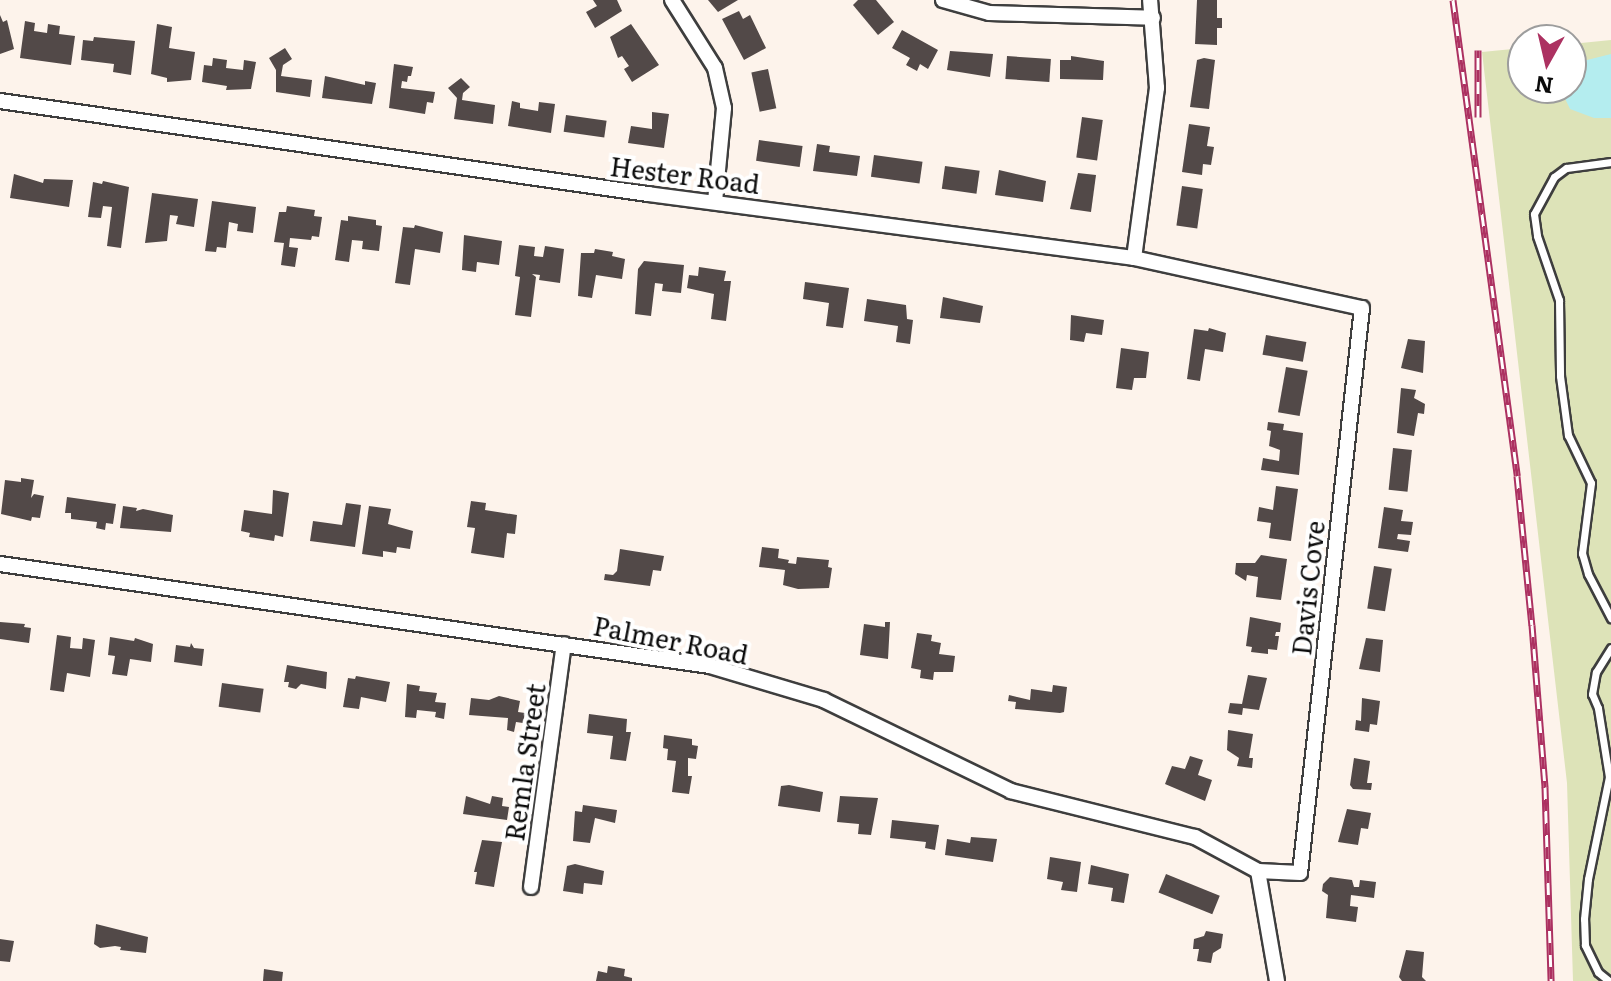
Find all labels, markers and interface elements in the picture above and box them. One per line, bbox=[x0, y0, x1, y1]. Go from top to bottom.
north arrow bbox=[1507, 24, 1587, 104]
text: N bbox=[1532, 69, 1555, 104]
street label: Hester Road bbox=[608, 149, 762, 199]
street label: Davis Cove bbox=[1284, 519, 1330, 657]
street label: Palmer Road bbox=[591, 609, 751, 669]
street label: Remla Street bbox=[497, 681, 551, 843]

